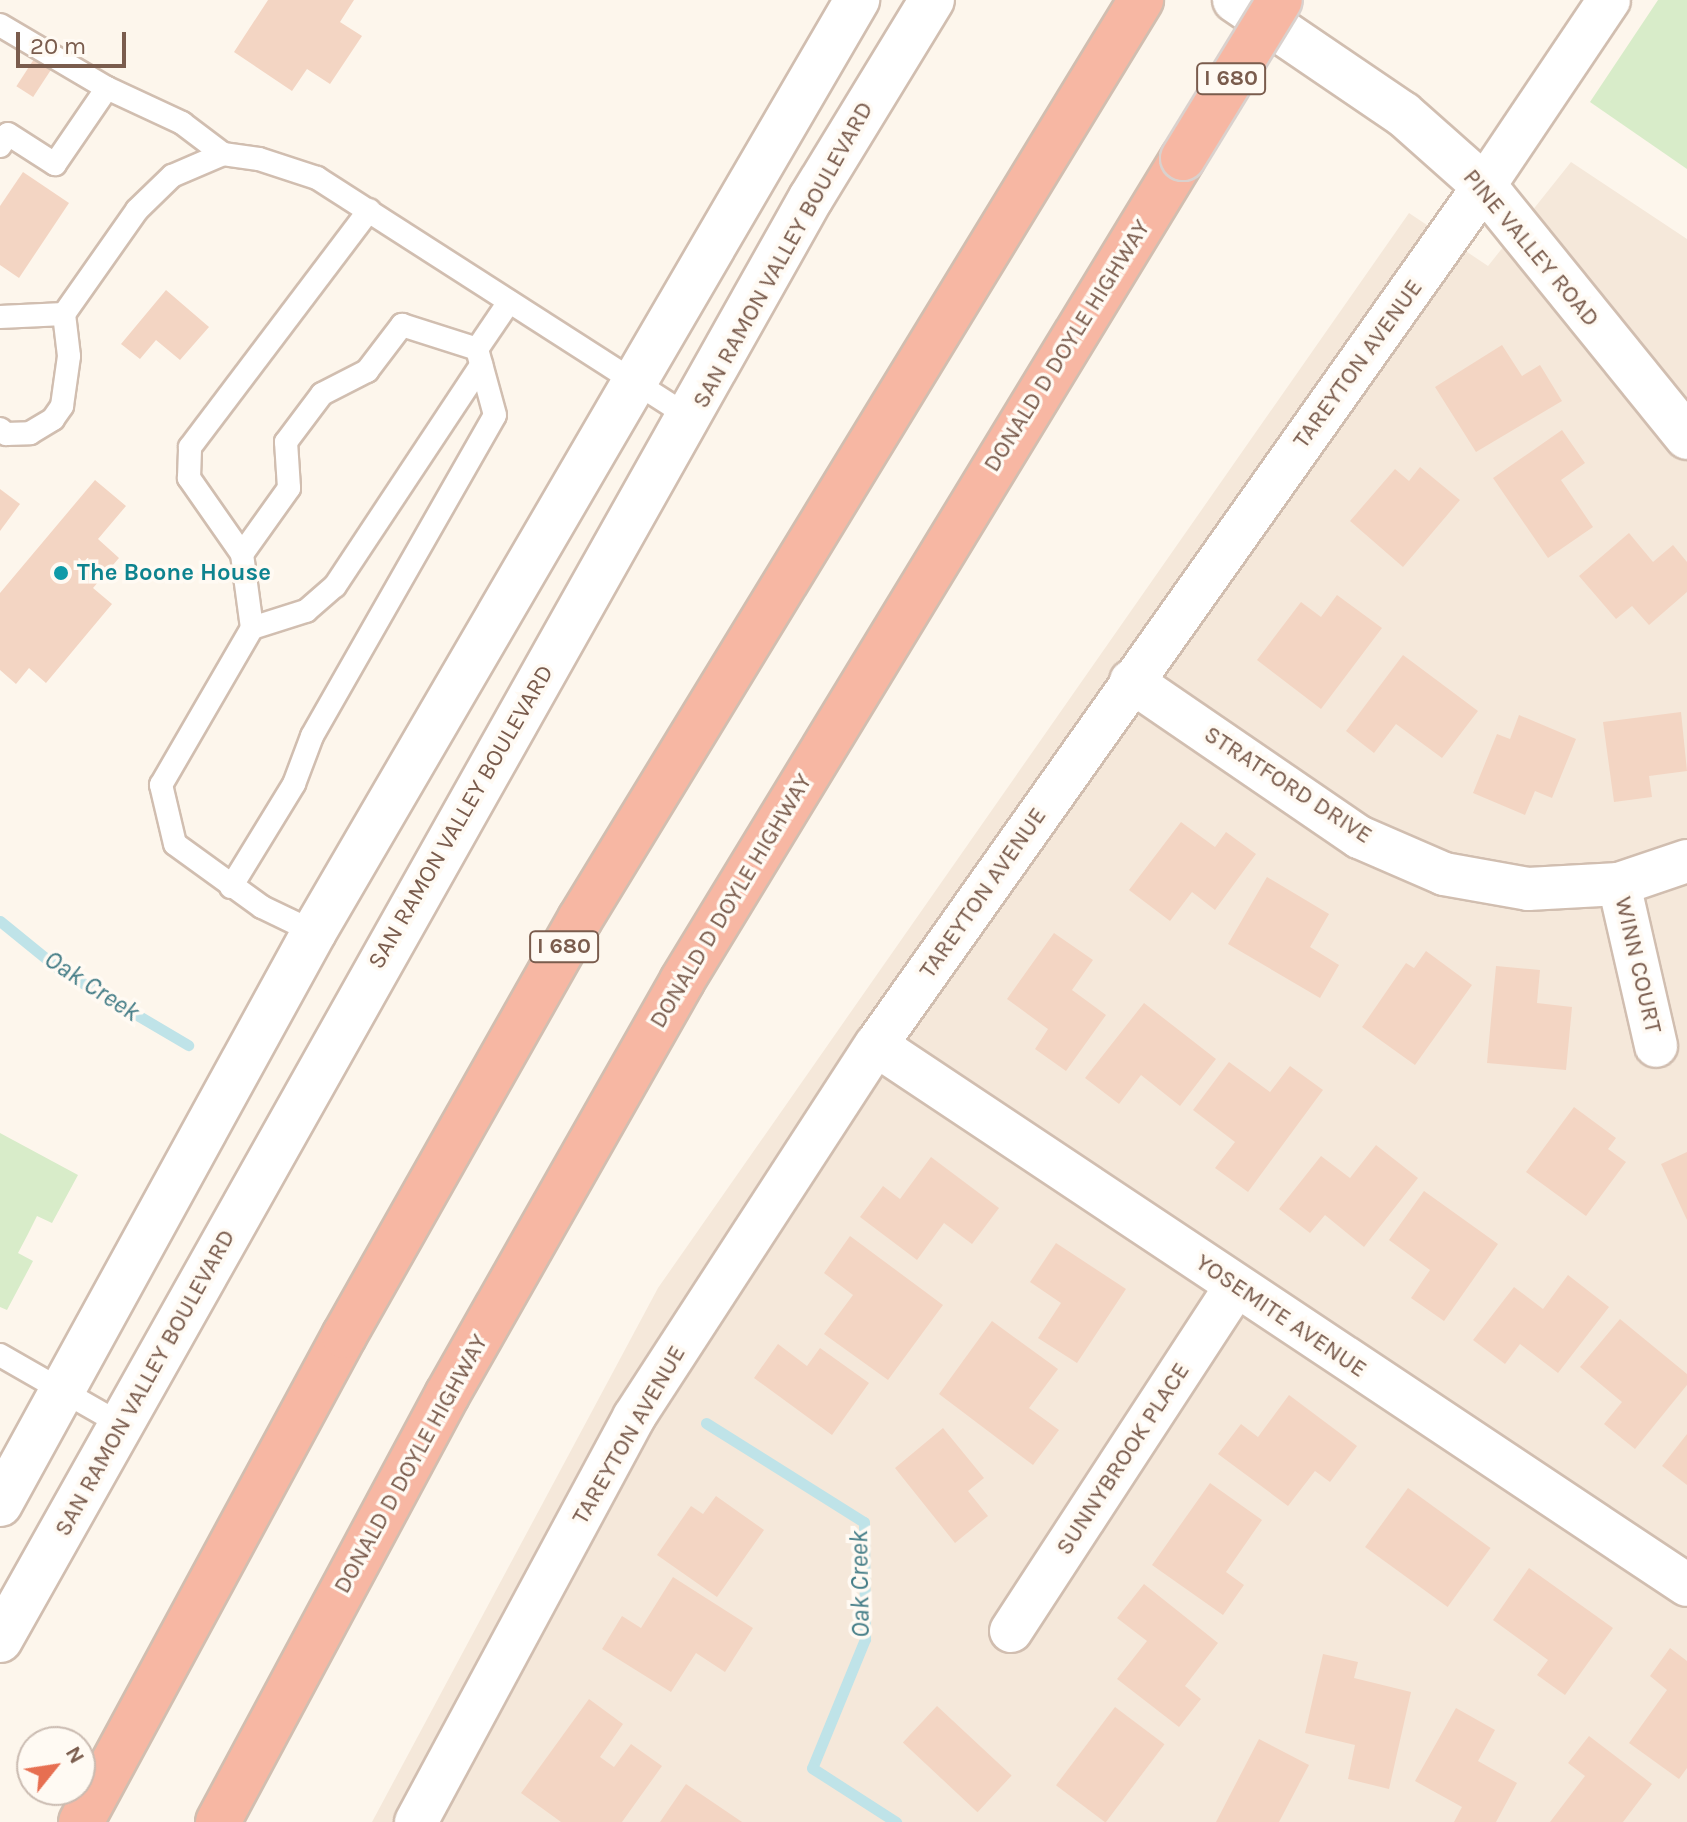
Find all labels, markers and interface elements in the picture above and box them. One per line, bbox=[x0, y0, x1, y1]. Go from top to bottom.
scale bar bbox=[20, 16, 130, 66]
text: 20 m bbox=[30, 32, 86, 60]
road number: I 680 bbox=[1195, 61, 1267, 97]
street label: SAN RAMON VALLEY BOULEVARD bbox=[687, 97, 879, 413]
street label: PINE VALLEY ROAD bbox=[1457, 163, 1605, 333]
street label: DONALD D DOYLE HIGHWAY bbox=[978, 215, 1156, 477]
street label: TAREYTON AVENUE bbox=[1287, 274, 1429, 454]
place label: The Boone House bbox=[77, 559, 271, 587]
marker: The Boone House bbox=[52, 564, 70, 582]
street label: SAN RAMON VALLEY BOULEVARD bbox=[362, 660, 560, 974]
street label: STRATFORD DRIVE bbox=[1199, 720, 1377, 850]
street label: DONALD D DOYLE HIGHWAY bbox=[644, 769, 818, 1033]
street label: TAREYTON AVENUE bbox=[913, 802, 1053, 984]
street label: WINN COURT bbox=[1608, 894, 1668, 1036]
road number: I 680 bbox=[528, 929, 600, 965]
water label: Oak Creek bbox=[38, 944, 146, 1028]
street label: SAN RAMON VALLEY BOULEVARD bbox=[49, 1225, 241, 1541]
street label: YOSEMITE AVENUE bbox=[1190, 1248, 1372, 1384]
street label: DONALD D DOYLE HIGHWAY bbox=[328, 1329, 494, 1599]
street label: TAREYTON AVENUE bbox=[566, 1341, 692, 1529]
street label: SUNNYBROOK PLACE bbox=[1050, 1357, 1196, 1561]
water label: Oak Creek bbox=[843, 1530, 877, 1638]
north arrow bbox=[16, 1726, 96, 1806]
text: N bbox=[60, 1742, 90, 1768]

